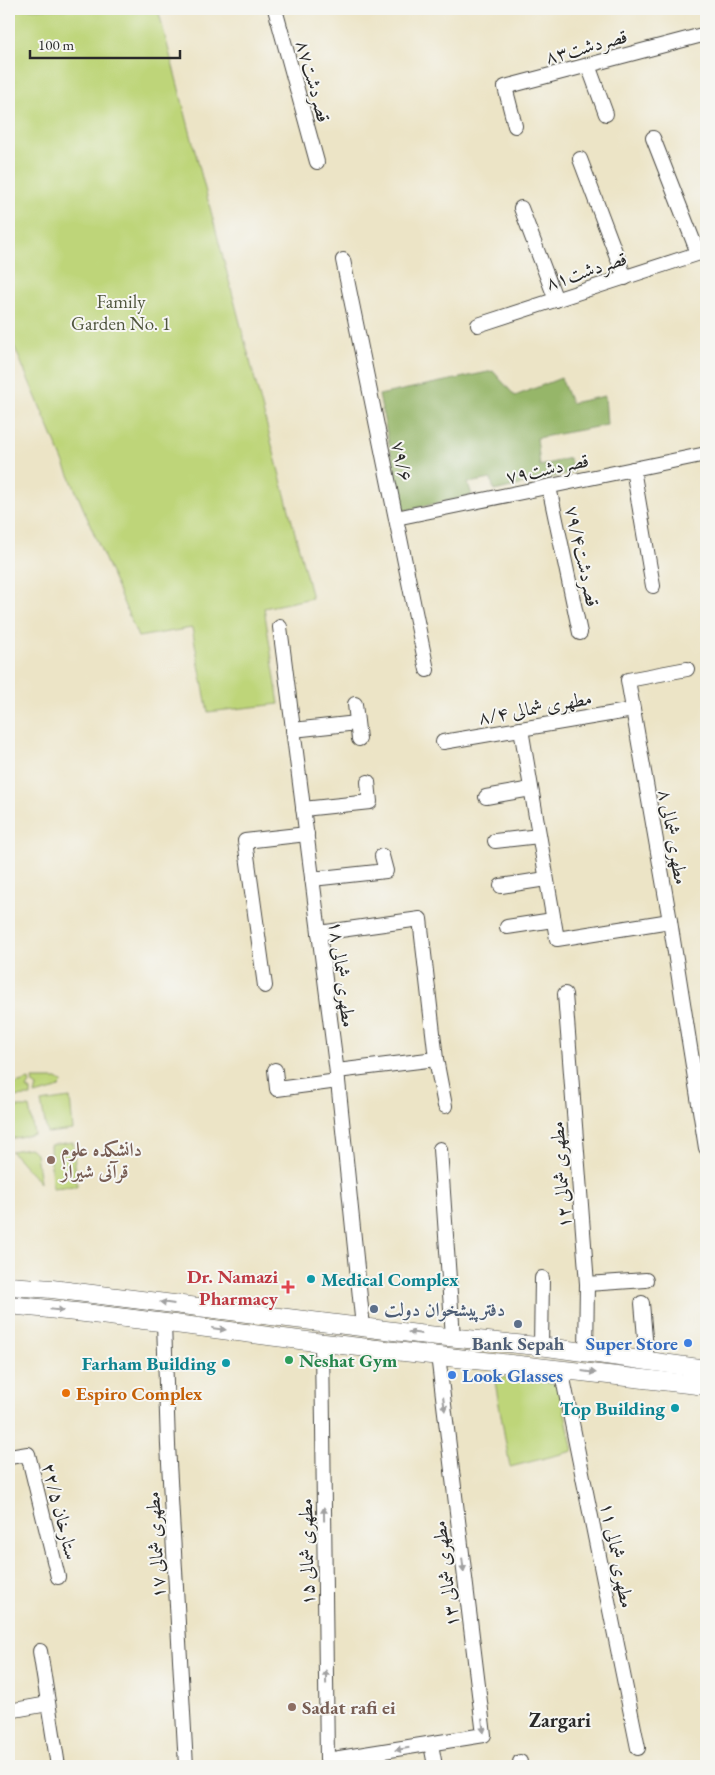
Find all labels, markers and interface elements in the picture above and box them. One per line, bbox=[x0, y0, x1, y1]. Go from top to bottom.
street label: قصردشت۸۳ bbox=[542, 24, 630, 69]
scale bar bbox=[30, 28, 180, 60]
text: 100 m bbox=[38, 35, 75, 54]
street label: قصردشت۸۷ bbox=[291, 37, 336, 125]
street label: قصردشت۸۱ bbox=[542, 246, 630, 295]
park label: Family Garden No. 1 bbox=[71, 289, 171, 336]
street label: ۷۹/۶ bbox=[386, 438, 419, 484]
street label: قصردشت۷۹ bbox=[503, 448, 591, 489]
street label: قصردشت۷۹/۴ bbox=[560, 503, 605, 609]
street label: ۸/۴ مطهری شمالی bbox=[476, 685, 594, 730]
street label: ۸ مطهری شمالی bbox=[653, 788, 694, 887]
street label: ۱۸ مطهری شمالی bbox=[324, 919, 361, 1029]
street label: ۱۲ مطهری شمالی bbox=[544, 1121, 577, 1229]
place label: دانشکده علوم قرآنی شیراز bbox=[59, 1137, 142, 1184]
marker: دانشکده علوم قرآنی شیراز bbox=[45, 1154, 57, 1166]
place label: Dr. Namazi Pharmacy bbox=[187, 1264, 279, 1311]
place label: Medical Complex bbox=[321, 1267, 459, 1292]
marker: Medical Complex bbox=[305, 1273, 317, 1285]
marker: Dr. Namazi Pharmacy bbox=[282, 1281, 294, 1293]
place label: دفترپیشخوان دولت bbox=[384, 1297, 505, 1323]
one-way arrow bbox=[158, 1299, 174, 1307]
marker: دفترپیشخوان دولت bbox=[368, 1303, 380, 1315]
one-way arrow bbox=[50, 1306, 66, 1314]
marker: Bank Sepah bbox=[512, 1318, 524, 1330]
one-way arrow bbox=[211, 1325, 227, 1333]
one-way arrow bbox=[406, 1329, 422, 1337]
place label: Bank Sepah bbox=[472, 1331, 565, 1356]
place label: Super Store bbox=[586, 1331, 678, 1356]
marker: Super Store bbox=[682, 1337, 694, 1349]
place label: Neshat Gym bbox=[299, 1348, 398, 1373]
place label: Farham Building bbox=[82, 1351, 216, 1376]
marker: Neshat Gym bbox=[283, 1354, 295, 1366]
marker: Farham Building bbox=[220, 1357, 232, 1369]
place label: Look Glasses bbox=[462, 1363, 563, 1388]
one-way arrow bbox=[581, 1368, 597, 1376]
marker: Look Glasses bbox=[446, 1369, 458, 1381]
place label: Espiro Complex bbox=[76, 1381, 203, 1406]
marker: Espiro Complex bbox=[60, 1387, 72, 1399]
one-way arrow bbox=[440, 1396, 448, 1412]
place label: Top Building bbox=[560, 1396, 665, 1421]
marker: Top Building bbox=[669, 1402, 681, 1414]
street label: ۲۲/۵ ستارخان bbox=[36, 1460, 85, 1562]
street label: ۱۷ مطهری شمالی bbox=[140, 1491, 171, 1599]
street label: ۱۵ مطهری شمالی bbox=[293, 1498, 320, 1606]
street label: ۱۱ مطهری شمالی bbox=[595, 1500, 640, 1610]
one-way arrow bbox=[320, 1506, 328, 1522]
street label: ۱۳ مطهری شمالی bbox=[427, 1519, 464, 1629]
one-way arrow bbox=[459, 1557, 467, 1573]
one-way arrow bbox=[322, 1668, 330, 1684]
place label: Sadat rafi ei bbox=[302, 1695, 396, 1720]
marker: Sadat rafi ei bbox=[286, 1701, 298, 1713]
district label: Zargari bbox=[529, 1707, 591, 1733]
one-way arrow bbox=[479, 1719, 487, 1735]
one-way arrow bbox=[393, 1745, 409, 1753]

